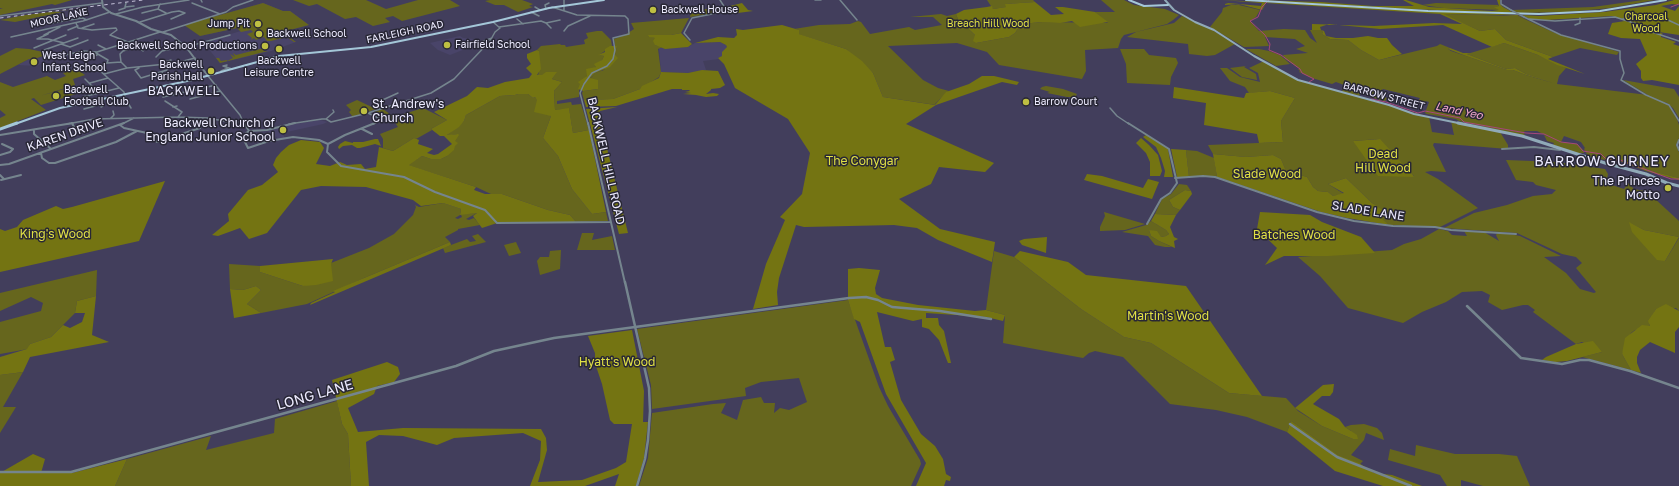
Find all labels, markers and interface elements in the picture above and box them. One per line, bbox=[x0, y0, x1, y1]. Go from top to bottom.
place label: Backwell House bbox=[661, 4, 738, 16]
marker: Backwell House bbox=[648, 5, 658, 15]
street label: MOOR LANE bbox=[29, 6, 89, 30]
park label: Charcoal Wood bbox=[1625, 11, 1667, 34]
place label: Jump Pit bbox=[208, 18, 250, 30]
street label: FARLEIGH ROAD bbox=[365, 18, 445, 46]
park label: Breach Hill Wood bbox=[947, 18, 1029, 30]
marker: Jump Pit bbox=[253, 19, 263, 29]
place label: Backwell School bbox=[267, 28, 346, 40]
marker: Backwell School bbox=[254, 29, 264, 39]
place label: Fairfield School bbox=[455, 39, 530, 51]
place label: Backwell School Productions bbox=[117, 40, 257, 52]
marker: Fairfield School bbox=[442, 40, 452, 50]
marker: Backwell School Productions bbox=[260, 41, 270, 51]
marker: Backwell Leisure Centre bbox=[274, 44, 284, 54]
place label: West Leigh Infant School bbox=[42, 50, 106, 74]
place label: Backwell Leisure Centre bbox=[244, 55, 314, 78]
marker: West Leigh Infant School bbox=[29, 57, 39, 67]
place label: Backwell Parish Hall bbox=[151, 59, 203, 82]
marker: Backwell Parish Hall bbox=[206, 66, 216, 76]
street label: BARROW STREET bbox=[1342, 79, 1426, 113]
place label: Backwell Football Club bbox=[64, 84, 129, 108]
district label: BACKWELL bbox=[148, 84, 220, 98]
marker: Backwell Football Club bbox=[51, 91, 61, 101]
street label: BACKWELL HILL ROAD bbox=[584, 96, 628, 226]
place label: Barrow Court bbox=[1034, 96, 1097, 108]
place label: St. Andrew's Church bbox=[372, 97, 444, 125]
marker: Barrow Court bbox=[1021, 97, 1031, 107]
water label: Land Yeo bbox=[1434, 100, 1484, 122]
marker: St. Andrew's Church bbox=[359, 106, 369, 116]
street label: KAREN DRIVE bbox=[25, 115, 105, 155]
place label: Backwell Church of England Junior School bbox=[145, 116, 275, 144]
marker: Backwell Church of England Junior School bbox=[278, 125, 288, 135]
park label: Dead Hill Wood bbox=[1355, 147, 1411, 175]
park label: The Conygar bbox=[826, 154, 898, 168]
district label: BARROW GURNEY bbox=[1534, 154, 1670, 170]
park label: Slade Wood bbox=[1233, 167, 1301, 181]
place label: The Princes Motto bbox=[1592, 174, 1660, 202]
marker: The Princes Motto bbox=[1663, 183, 1673, 193]
street label: SLADE LANE bbox=[1331, 198, 1405, 224]
park label: King's Wood bbox=[19, 227, 91, 241]
park label: Batches Wood bbox=[1253, 228, 1335, 242]
park label: Martin's Wood bbox=[1127, 309, 1209, 323]
park label: Hyatt's Wood bbox=[579, 355, 655, 369]
street label: LONG LANE bbox=[275, 376, 355, 414]

